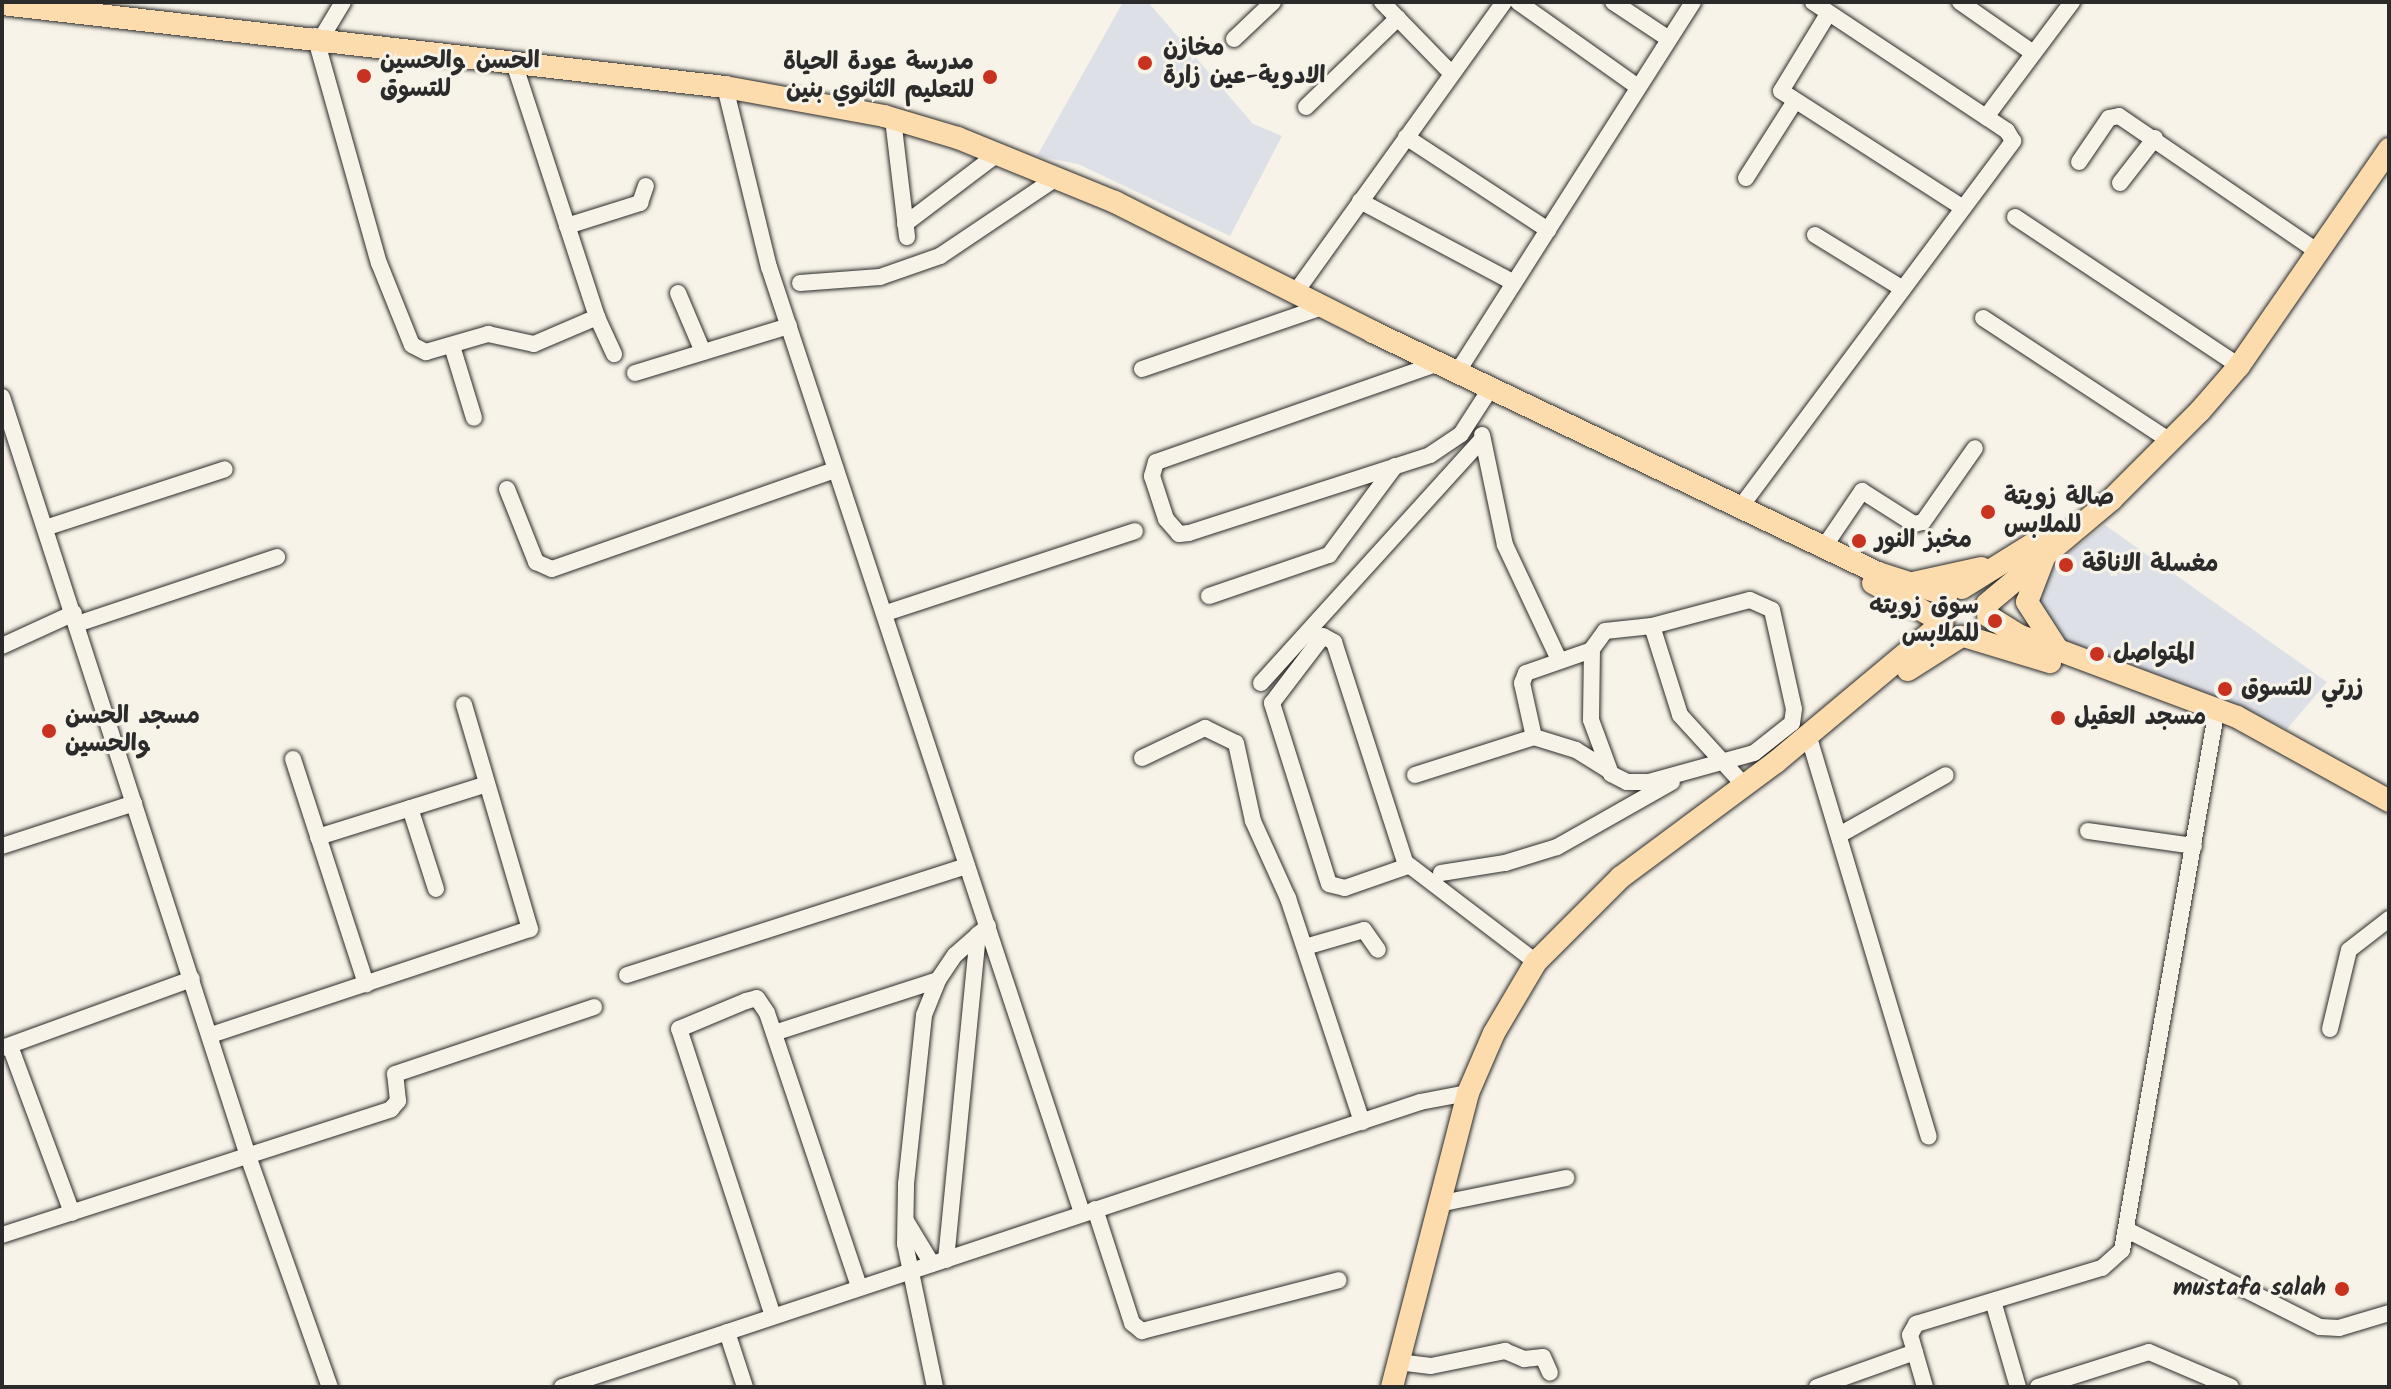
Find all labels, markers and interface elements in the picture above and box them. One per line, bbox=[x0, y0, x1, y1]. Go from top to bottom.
place label: مخازن الادوية-عين زارة bbox=[1163, 35, 1326, 91]
place label: الحسن والحسين للتسوق bbox=[380, 48, 540, 104]
place label: مدرسة عودة الحياة للتعليم الثانوي بنين bbox=[783, 49, 974, 105]
marker: مخازن الادوية-عين زارة bbox=[1134, 52, 1156, 74]
marker: الحسن والحسين للتسوق bbox=[355, 67, 373, 85]
marker: مدرسة عودة الحياة للتعليم الثانوي بنين bbox=[981, 68, 999, 86]
place label: صالة زويتة للملابس bbox=[2004, 484, 2114, 540]
marker: صالة زويتة للملابس bbox=[1979, 503, 1997, 521]
place label: مخبز النور bbox=[1875, 527, 1972, 555]
marker: مخبز النور bbox=[1850, 532, 1868, 550]
place label: مغسلة الاناقة bbox=[2082, 551, 2219, 579]
marker: مغسلة الاناقة bbox=[2057, 556, 2075, 574]
place label: سوق زويته للملابس bbox=[1869, 593, 1979, 649]
marker: سوق زويته للملابس bbox=[1986, 612, 2004, 630]
place label: المتواصل bbox=[2113, 640, 2195, 668]
marker: المتواصل bbox=[2088, 645, 2106, 663]
place label: زرتي للتسوق bbox=[2241, 675, 2363, 703]
marker: زرتي للتسوق bbox=[2216, 680, 2234, 698]
place label: مسجد الحسن والحسين bbox=[65, 703, 200, 759]
place label: مسجد العقيل bbox=[2074, 704, 2206, 732]
marker: مسجد العقيل bbox=[2049, 709, 2067, 727]
marker: مسجد الحسن والحسين bbox=[40, 722, 58, 740]
place label: mustafa salah bbox=[2173, 1275, 2326, 1303]
marker: mustafa salah bbox=[2333, 1280, 2351, 1298]

